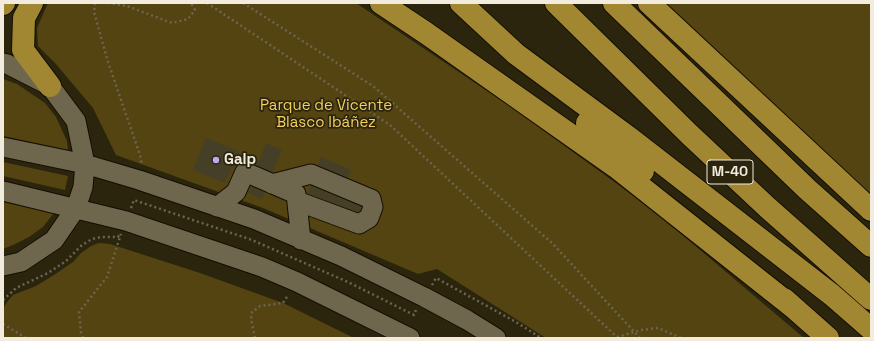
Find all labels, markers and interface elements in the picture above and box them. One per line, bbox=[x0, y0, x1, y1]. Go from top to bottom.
park label: Parque de Vicente Blasco Ibáñez bbox=[260, 97, 392, 132]
place label: Galp bbox=[224, 151, 256, 169]
marker: Galp bbox=[211, 155, 221, 165]
road number: M-40 bbox=[707, 160, 753, 184]

